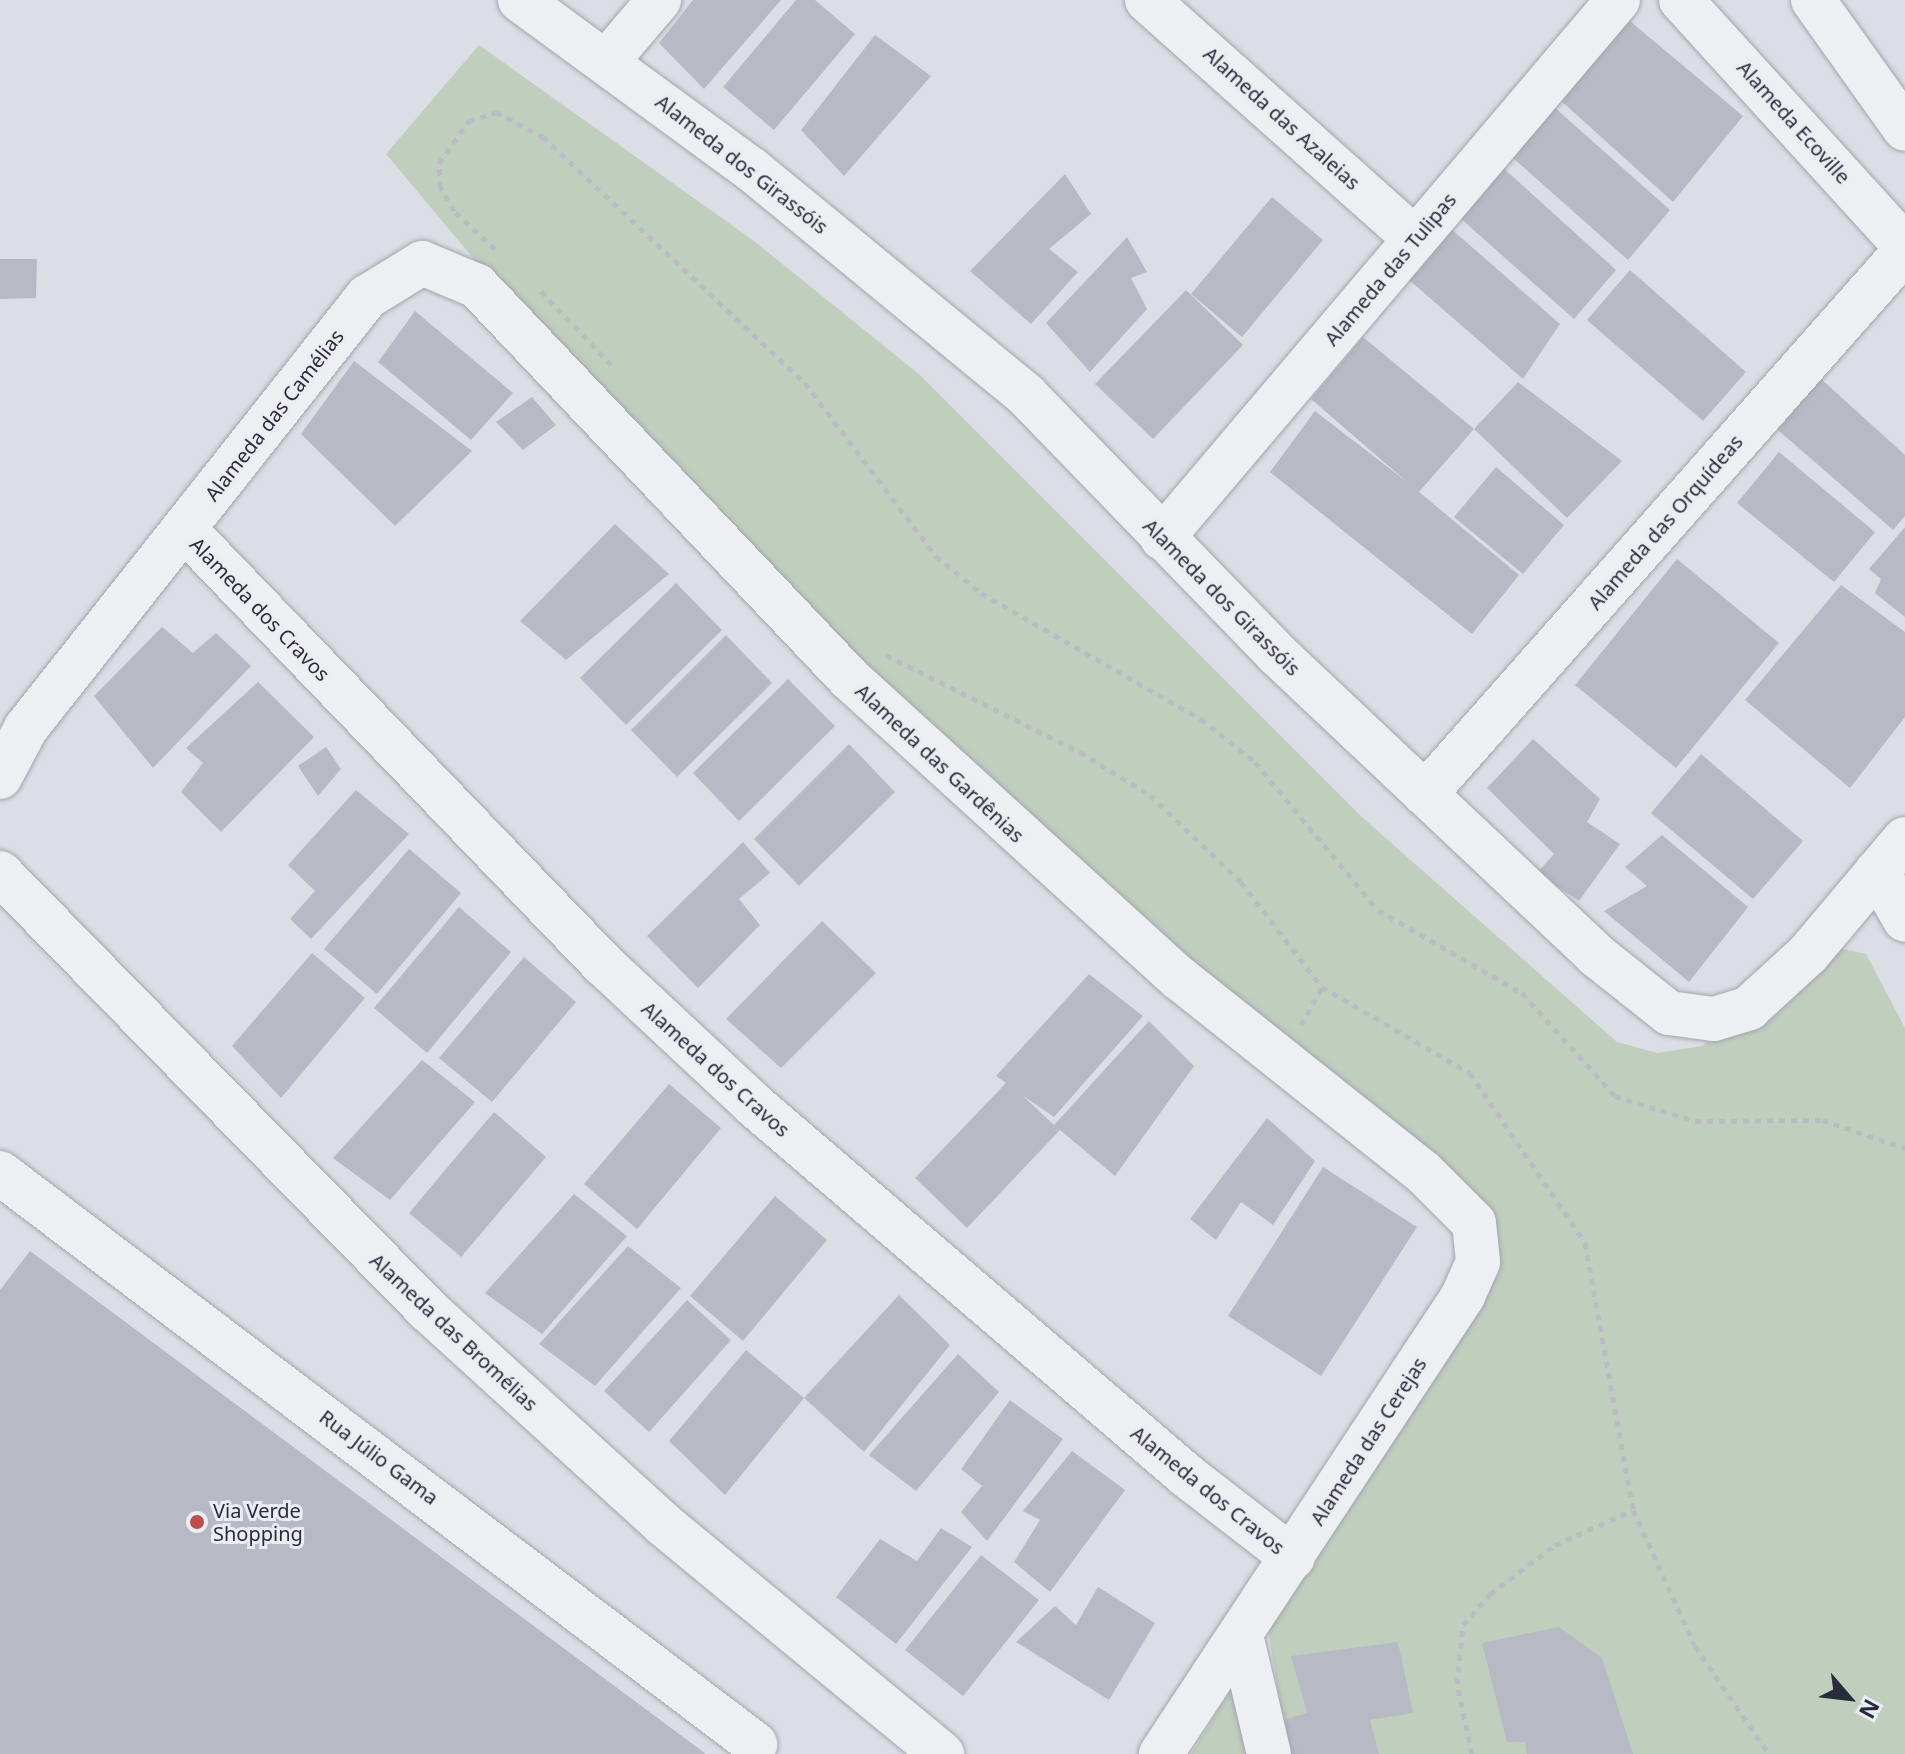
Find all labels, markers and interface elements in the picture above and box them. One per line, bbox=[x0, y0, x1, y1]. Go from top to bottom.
street label: Alameda das Azaleias bbox=[1199, 42, 1365, 194]
street label: Alameda Ecoville bbox=[1732, 56, 1856, 188]
street label: Alameda dos Girassóis bbox=[651, 89, 833, 239]
street label: Alameda das Tulipas bbox=[1319, 188, 1461, 350]
street label: Alameda das Camélias bbox=[200, 324, 348, 506]
street label: Alameda das Orquídeas bbox=[1583, 430, 1747, 614]
street label: Alameda dos Girassóis bbox=[1139, 514, 1305, 680]
street label: Alameda dos Cravos bbox=[185, 532, 335, 686]
street label: Alameda das Gardênias bbox=[851, 679, 1029, 847]
street label: Alameda dos Cravos bbox=[637, 996, 795, 1142]
street label: Alameda das Bromélias bbox=[365, 1248, 543, 1416]
street label: Alameda das Cerejas bbox=[1305, 1353, 1431, 1529]
street label: Rua Júlio Gama bbox=[315, 1405, 443, 1509]
street label: Alameda dos Cravos bbox=[1126, 1421, 1290, 1559]
place label: Via Verde Shopping bbox=[213, 1498, 303, 1545]
marker: Via Verde Shopping bbox=[188, 1513, 206, 1531]
north arrow bbox=[1809, 1658, 1889, 1738]
text: N bbox=[1853, 1694, 1888, 1724]

